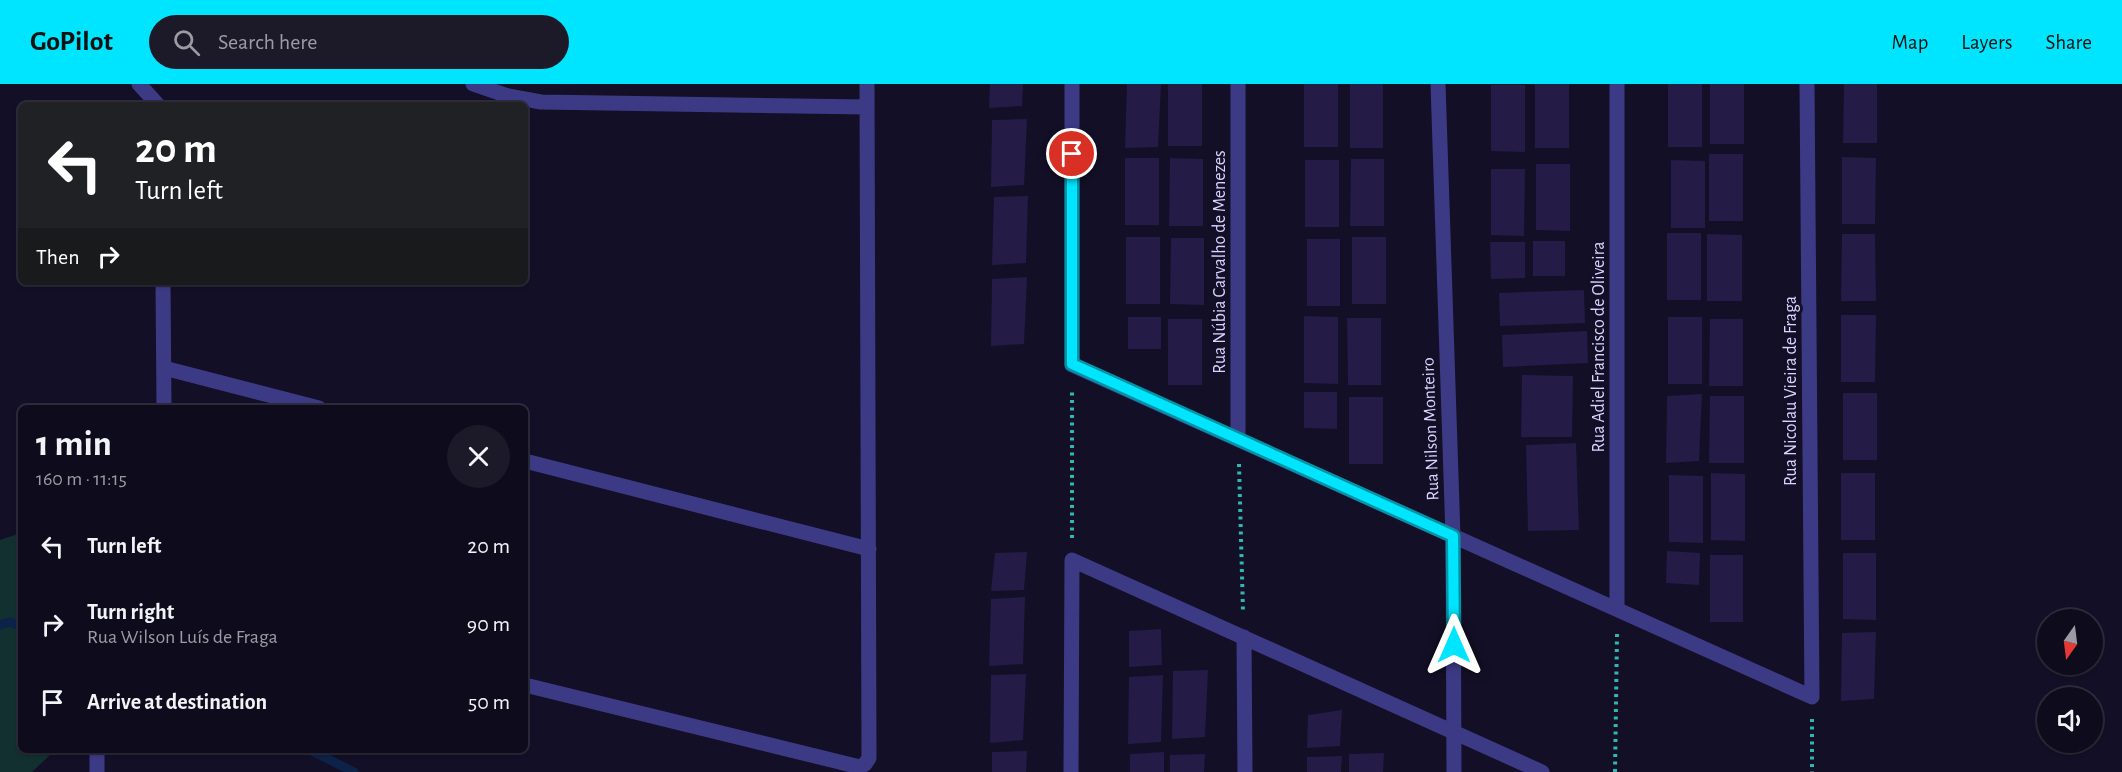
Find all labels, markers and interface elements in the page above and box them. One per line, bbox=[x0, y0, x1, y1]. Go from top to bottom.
search box bbox=[149, 15, 569, 69]
icon: search bbox=[170, 26, 203, 59]
text: GoPilot bbox=[30, 28, 113, 56]
text: Search here bbox=[218, 31, 318, 53]
text: Map bbox=[1892, 32, 1928, 53]
text: Layers bbox=[1961, 32, 2012, 53]
text: Share bbox=[2045, 32, 2092, 53]
icon: left bbox=[36, 126, 114, 204]
text: 20 m bbox=[135, 128, 217, 170]
pin bbox=[1046, 128, 1097, 179]
icon: arrive bbox=[1055, 137, 1088, 170]
street label: Rua Núbia Carvalho de Menezes bbox=[1211, 150, 1229, 374]
text: Turn left bbox=[135, 177, 223, 204]
icon: right bbox=[92, 240, 125, 273]
street label: Rua Adiel Francisco de Oliveira bbox=[1590, 241, 1608, 453]
text: Then bbox=[36, 246, 80, 268]
street label: Rua Nicolau Vieira de Fraga bbox=[1782, 296, 1800, 486]
street label: Rua Nilson Monteiro bbox=[1419, 357, 1442, 501]
button: close bbox=[447, 425, 510, 488]
text: 1 min bbox=[36, 426, 112, 462]
text: 160 m · 11:15 bbox=[36, 469, 127, 489]
icon: left bbox=[36, 530, 69, 563]
text: Turn left bbox=[87, 535, 161, 557]
text: 20 m bbox=[467, 535, 510, 557]
text: Turn right bbox=[87, 601, 174, 623]
icon: right bbox=[36, 608, 69, 641]
north arrow bbox=[2037, 609, 2103, 675]
map controls bbox=[2037, 609, 2103, 753]
text: 90 m bbox=[467, 613, 510, 635]
position arrow bbox=[1422, 613, 1486, 677]
text: Rua Wilson Luís de Fraga bbox=[87, 627, 278, 647]
icon: arrive bbox=[36, 686, 69, 719]
button: sound bbox=[2037, 687, 2103, 753]
text: Arrive at destination bbox=[87, 691, 267, 713]
text: 50 m bbox=[468, 691, 510, 713]

